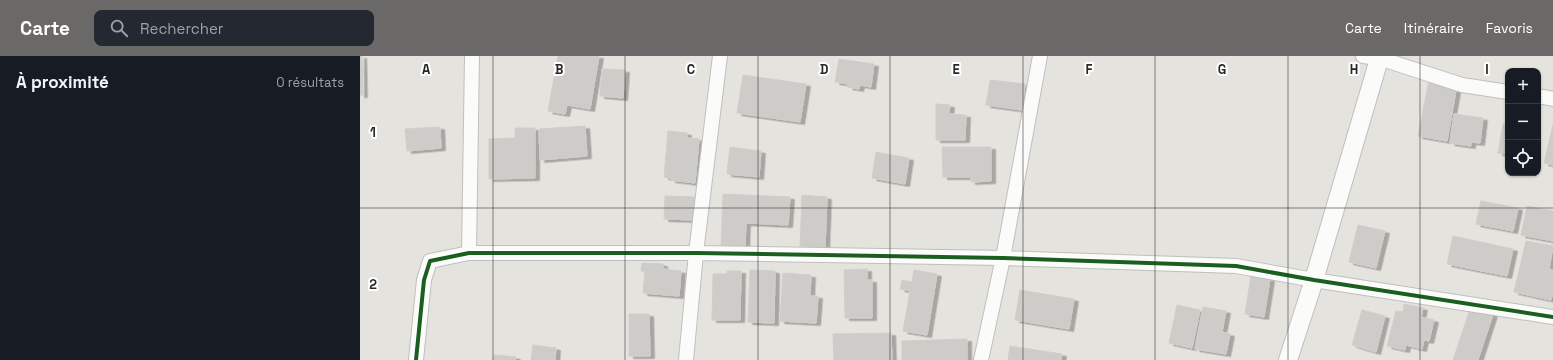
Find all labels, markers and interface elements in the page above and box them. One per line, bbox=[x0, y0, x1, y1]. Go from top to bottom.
search box bbox=[94, 10, 374, 46]
text: Carte bbox=[20, 16, 70, 41]
icon: search bbox=[108, 17, 130, 39]
text: Rechercher bbox=[140, 19, 224, 38]
text: Carte bbox=[1345, 19, 1382, 37]
text: Itinéraire bbox=[1404, 19, 1464, 37]
text: Favoris bbox=[1486, 19, 1533, 37]
text: A bbox=[422, 61, 431, 78]
text: B bbox=[555, 61, 564, 78]
text: C bbox=[687, 61, 695, 78]
text: D bbox=[820, 61, 829, 78]
text: E bbox=[952, 61, 960, 78]
text: F bbox=[1086, 61, 1093, 78]
text: G bbox=[1218, 61, 1226, 78]
text: H bbox=[1350, 61, 1358, 78]
text: I bbox=[1485, 61, 1489, 78]
map controls bbox=[1505, 68, 1541, 176]
button: + bbox=[1505, 68, 1541, 104]
text: À proximité bbox=[16, 71, 109, 93]
text: 0 résultats bbox=[276, 74, 344, 91]
button: − bbox=[1505, 104, 1541, 140]
text: 1 bbox=[370, 124, 376, 141]
button: locate bbox=[1505, 140, 1541, 176]
text: 2 bbox=[369, 276, 377, 293]

